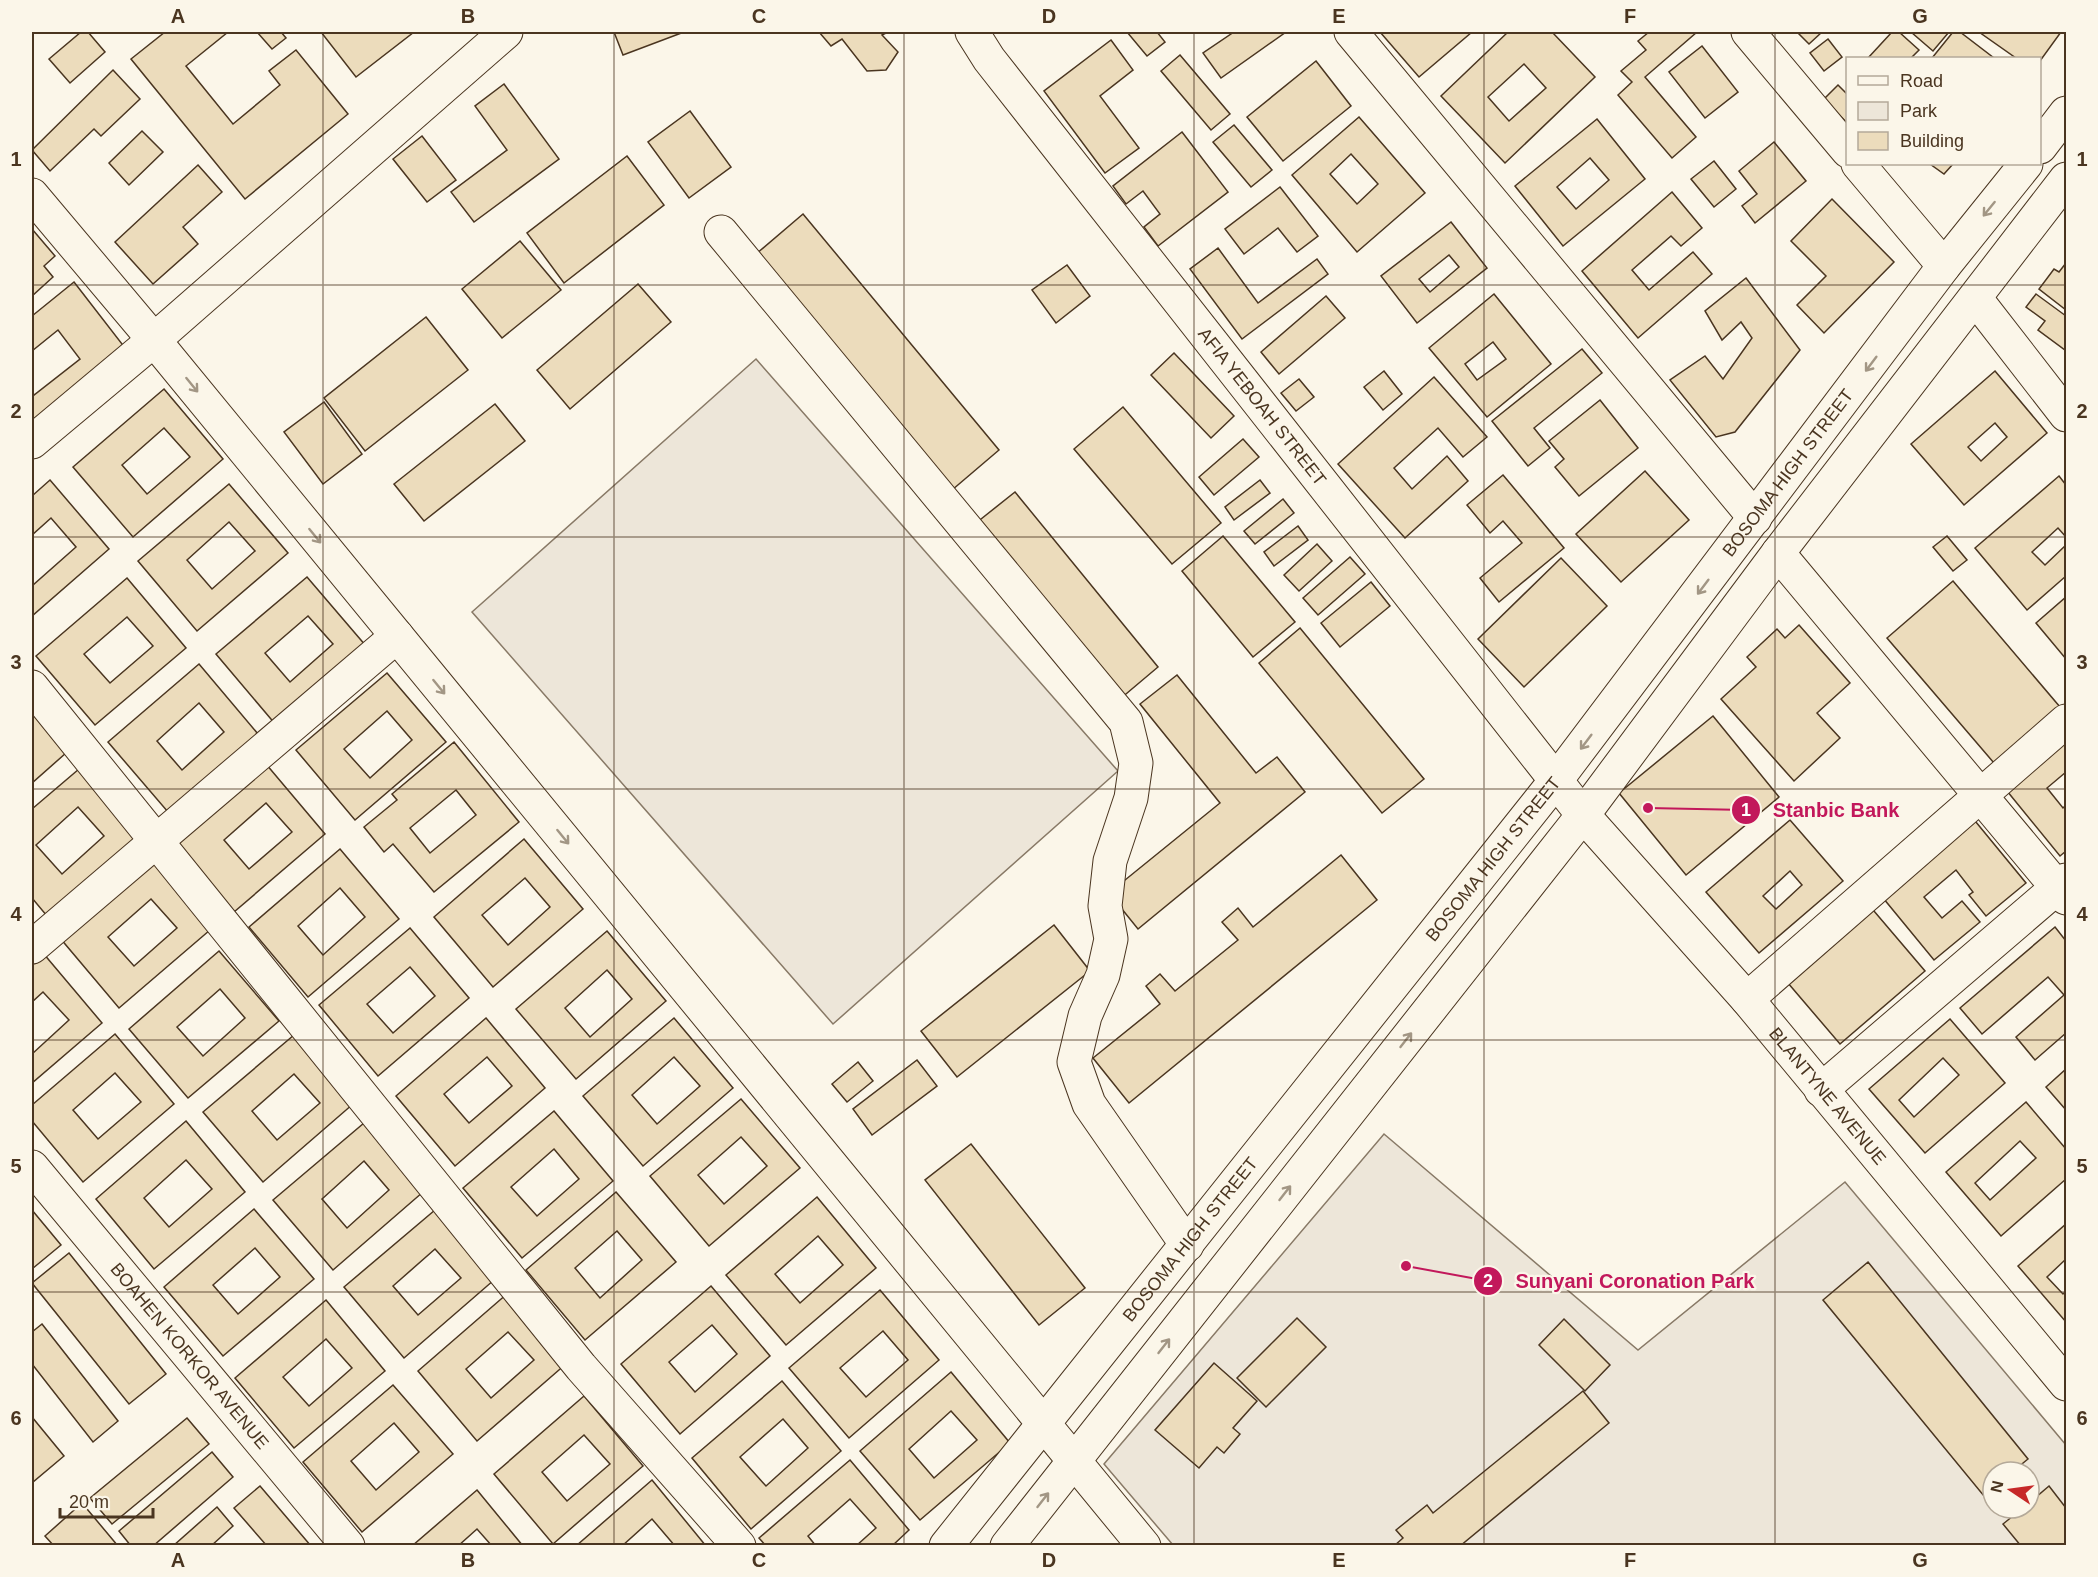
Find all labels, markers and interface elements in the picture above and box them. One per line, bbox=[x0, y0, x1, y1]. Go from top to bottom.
text: A bbox=[171, 5, 185, 27]
text: B bbox=[461, 5, 475, 27]
text: C bbox=[752, 5, 766, 27]
text: D bbox=[1042, 5, 1056, 27]
text: E bbox=[1332, 5, 1346, 27]
text: F bbox=[1624, 5, 1636, 27]
text: G bbox=[1912, 5, 1928, 27]
legend bbox=[1846, 57, 2041, 165]
text: Road bbox=[1900, 71, 1943, 91]
text: Park bbox=[1900, 101, 1938, 121]
text: Building bbox=[1900, 131, 1964, 151]
text: 1 bbox=[10, 148, 22, 170]
text: 1 bbox=[2076, 148, 2088, 170]
one-way arrow bbox=[1983, 201, 1996, 217]
street label: AFIA YEBOAH STREET bbox=[1194, 324, 1330, 489]
one-way arrow bbox=[1864, 355, 1877, 371]
one-way arrow bbox=[185, 377, 198, 393]
street label: BOSOMA HIGH STREET bbox=[1718, 385, 1857, 560]
text: 2 bbox=[10, 400, 22, 422]
text: 2 bbox=[2076, 400, 2088, 422]
one-way arrow bbox=[309, 528, 322, 544]
one-way arrow bbox=[1697, 578, 1709, 594]
text: 3 bbox=[10, 651, 22, 673]
text: 3 bbox=[2076, 651, 2088, 673]
one-way arrow bbox=[432, 678, 445, 694]
one-way arrow bbox=[1579, 734, 1592, 750]
street label: BOSOMA HIGH STREET bbox=[1422, 773, 1564, 945]
callout: Stanbic Bank bbox=[1731, 791, 1911, 829]
text: Stanbic Bank bbox=[1773, 799, 1900, 821]
text: 1 bbox=[1741, 800, 1751, 820]
one-way arrow bbox=[556, 829, 569, 845]
text: 4 bbox=[10, 903, 22, 925]
text: 4 bbox=[2076, 903, 2088, 925]
street label: BLANTYNE AVENUE bbox=[1765, 1024, 1890, 1169]
one-way arrow bbox=[1399, 1033, 1412, 1049]
street label: BOSOMA HIGH STREET bbox=[1119, 1153, 1262, 1325]
text: 5 bbox=[10, 1155, 22, 1177]
text: 5 bbox=[2076, 1155, 2088, 1177]
one-way arrow bbox=[1278, 1186, 1291, 1202]
street label: BOAHEN KORKOR AVENUE bbox=[106, 1259, 273, 1453]
callout: Sunyani Coronation Park bbox=[1473, 1262, 1766, 1300]
text: Sunyani Coronation Park bbox=[1516, 1270, 1755, 1292]
text: 2 bbox=[1483, 1271, 1493, 1291]
one-way arrow bbox=[1157, 1339, 1170, 1355]
text: 6 bbox=[10, 1407, 22, 1429]
text: 6 bbox=[2076, 1407, 2088, 1429]
north arrow bbox=[1981, 1460, 2041, 1520]
text: N bbox=[1987, 1479, 2006, 1494]
scale bar bbox=[60, 1481, 153, 1519]
text: 20 m bbox=[69, 1492, 109, 1512]
one-way arrow bbox=[1037, 1492, 1050, 1508]
text: A bbox=[171, 1549, 185, 1571]
text: B bbox=[461, 1549, 475, 1571]
text: C bbox=[752, 1549, 766, 1571]
text: D bbox=[1042, 1549, 1056, 1571]
text: E bbox=[1332, 1549, 1346, 1571]
text: F bbox=[1624, 1549, 1636, 1571]
text: G bbox=[1912, 1549, 1928, 1571]

